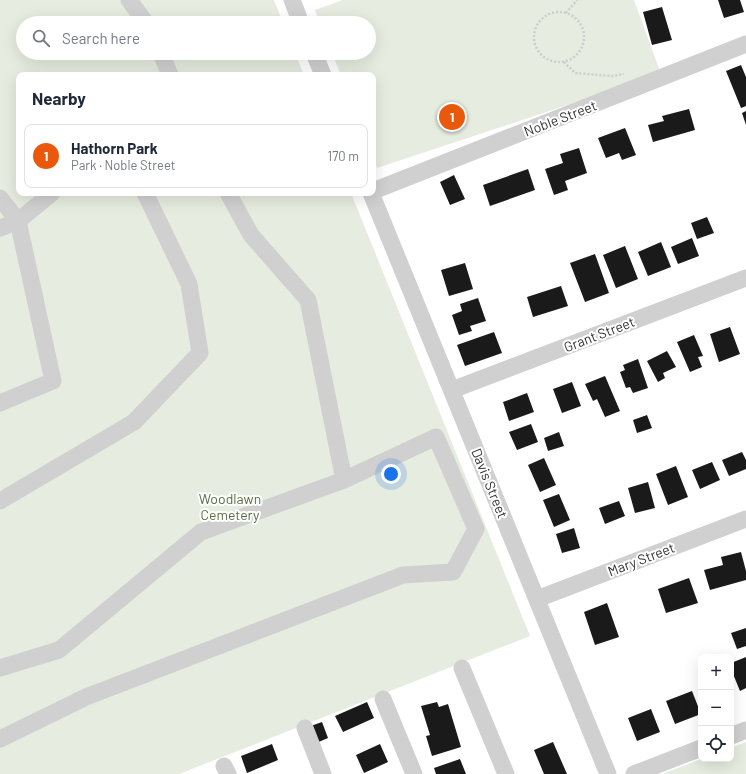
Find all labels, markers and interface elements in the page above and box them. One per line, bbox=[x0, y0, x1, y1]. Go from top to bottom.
search box bbox=[16, 16, 376, 60]
icon: search bbox=[30, 27, 52, 49]
text: Search here bbox=[62, 29, 140, 47]
text: Nearby bbox=[32, 88, 86, 108]
street label: Noble Street bbox=[521, 96, 599, 140]
pin: 1 bbox=[439, 102, 465, 132]
text: Hathorn Park bbox=[71, 139, 158, 157]
text: 1 bbox=[44, 148, 48, 164]
text: 170 m bbox=[328, 148, 359, 164]
text: Park · Noble Street bbox=[71, 157, 175, 173]
street label: Grant Street bbox=[561, 313, 637, 355]
street label: Davis Street bbox=[468, 446, 512, 520]
your location bbox=[381, 464, 401, 484]
park label: Woodlawn Cemetery bbox=[199, 490, 261, 523]
street label: Mary Street bbox=[605, 538, 677, 580]
map controls bbox=[698, 654, 734, 762]
button: + bbox=[698, 654, 734, 690]
button: − bbox=[698, 690, 734, 726]
button: locate bbox=[698, 726, 734, 762]

